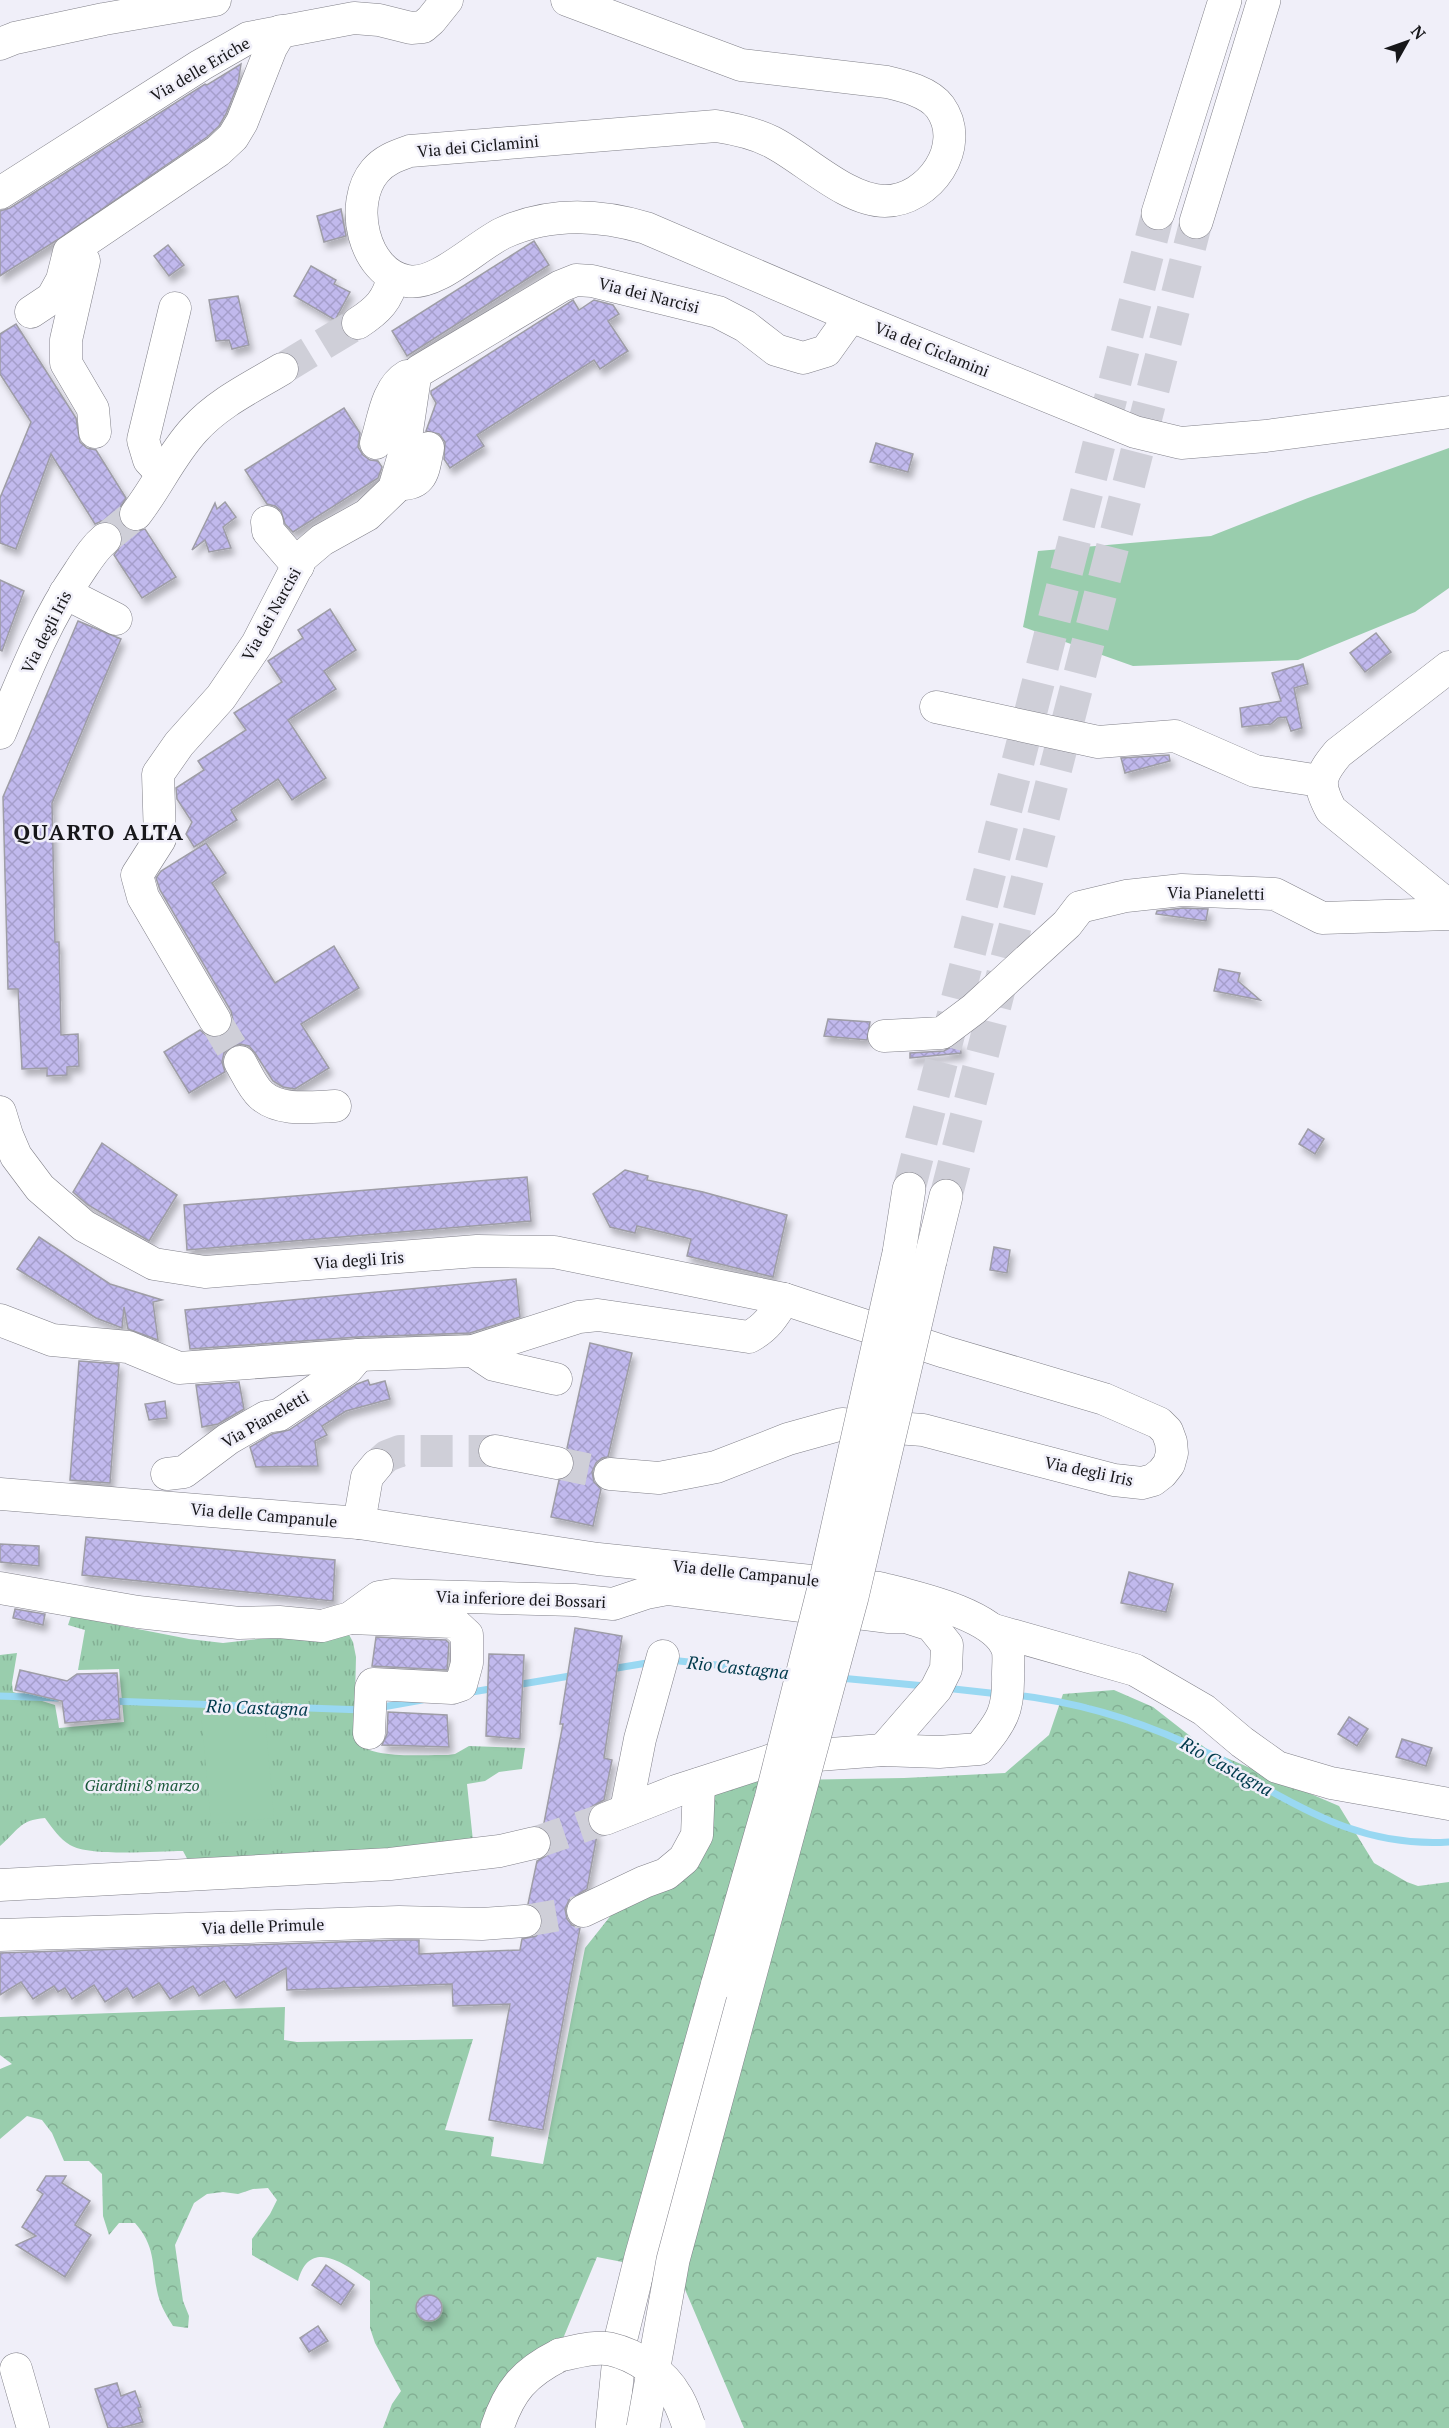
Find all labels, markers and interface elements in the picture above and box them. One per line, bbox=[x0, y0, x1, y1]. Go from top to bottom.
north arrow bbox=[1377, 12, 1437, 72]
text: N bbox=[1406, 21, 1431, 44]
street label: Via delle Eriche bbox=[146, 32, 254, 106]
street label: Via dei Ciclamini bbox=[416, 130, 540, 162]
street label: Via dei Narcisi bbox=[596, 272, 702, 318]
street label: Via dei Ciclamini bbox=[871, 316, 993, 382]
street label: Via dei Narcisi bbox=[236, 563, 306, 665]
street label: Via degli Iris bbox=[16, 587, 76, 677]
district label: QUARTO ALTA bbox=[14, 817, 184, 846]
street label: Via Pianeletti bbox=[1167, 881, 1265, 905]
street label: Via degli Iris bbox=[313, 1246, 405, 1274]
street label: Via Pianeletti bbox=[217, 1385, 313, 1453]
street label: Via degli Iris bbox=[1043, 1451, 1135, 1491]
street label: Via delle Campanule bbox=[190, 1498, 338, 1532]
street label: Via delle Campanule bbox=[672, 1554, 820, 1592]
street label: Via inferiore dei Bossari bbox=[435, 1585, 607, 1613]
water label: Rio Castagna bbox=[685, 1650, 790, 1684]
water label: Rio Castagna bbox=[205, 1693, 308, 1721]
water label: Rio Castagna bbox=[1176, 1730, 1277, 1801]
park label: Giardini 8 marzo bbox=[84, 1774, 200, 1796]
street label: Via delle Primule bbox=[201, 1913, 325, 1939]

